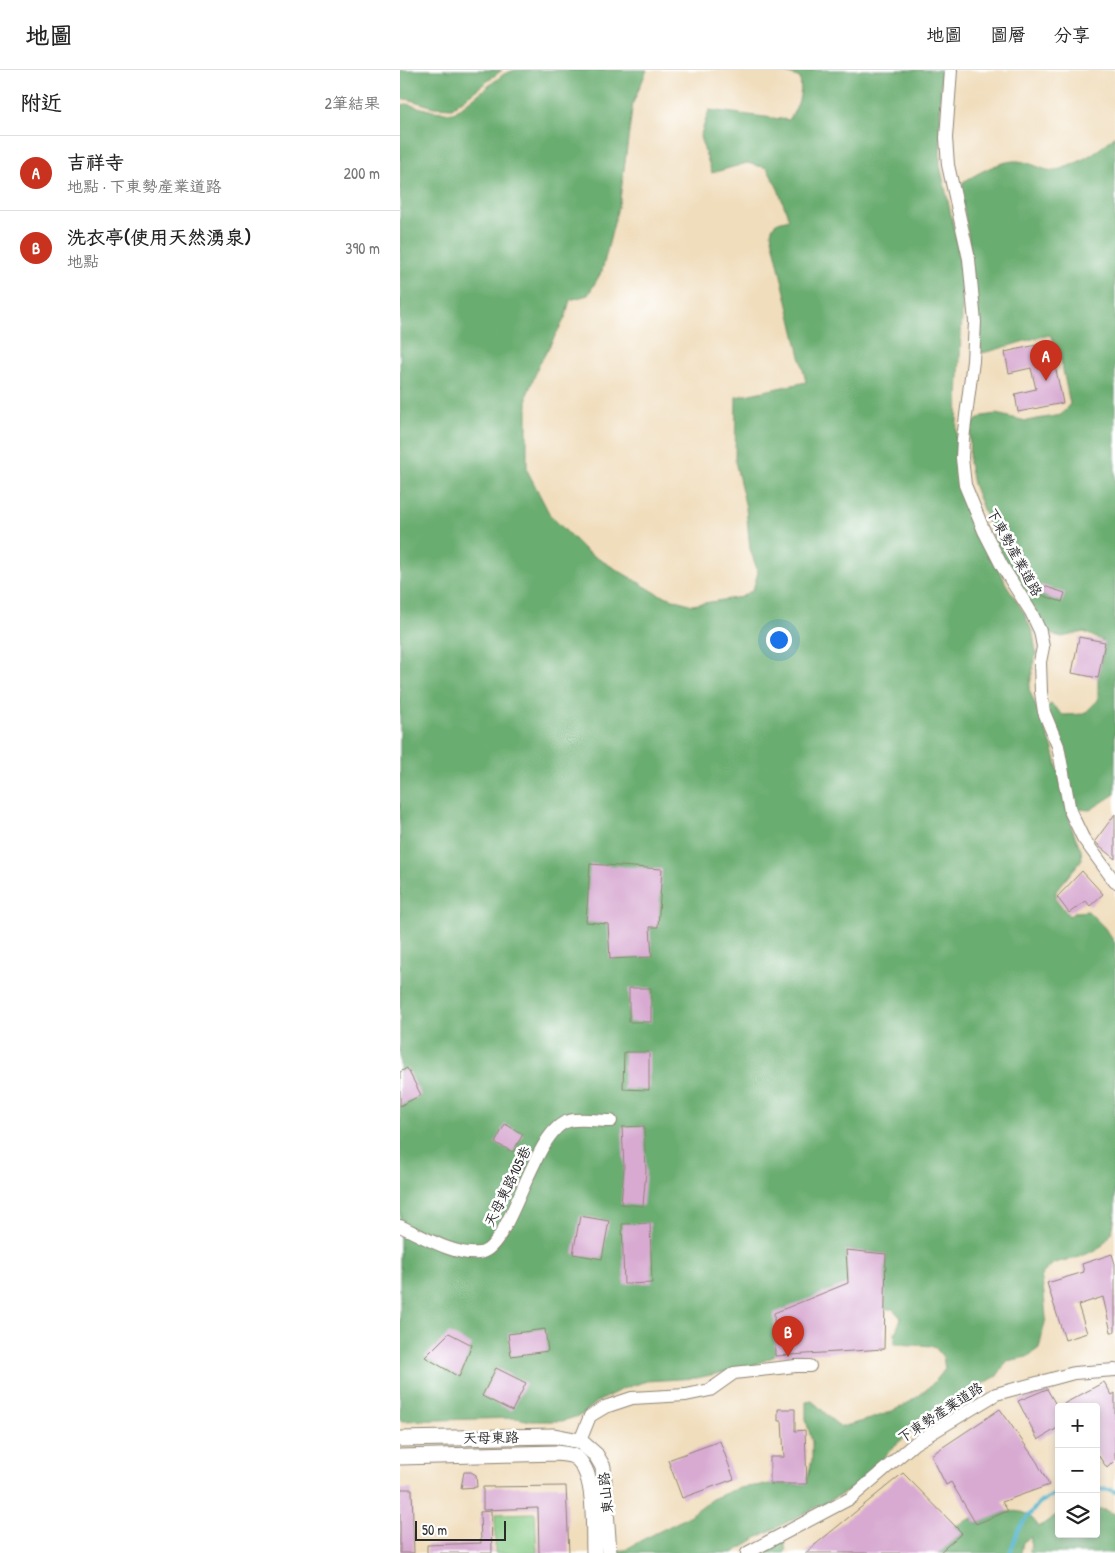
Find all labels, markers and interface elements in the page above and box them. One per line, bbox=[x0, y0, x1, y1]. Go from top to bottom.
text: 地圖 bbox=[25, 19, 73, 51]
text: 地圖 bbox=[926, 22, 962, 47]
text: 圖層 bbox=[990, 22, 1026, 47]
text: 分享 bbox=[1054, 22, 1090, 47]
text: 附近 bbox=[20, 88, 62, 117]
text: 2筆結果 bbox=[325, 92, 380, 114]
text: 吉祥寺 bbox=[67, 149, 124, 175]
text: A bbox=[32, 162, 40, 184]
text: 200 m bbox=[344, 162, 380, 184]
text: 地點 · 下東勢產業道路 bbox=[67, 175, 222, 197]
text: 洗衣亭(使用天然湧泉) bbox=[67, 224, 251, 250]
text: B bbox=[32, 237, 40, 259]
text: 390 m bbox=[345, 237, 380, 259]
text: 地點 bbox=[67, 250, 99, 272]
pin: A bbox=[1030, 340, 1062, 381]
street label: 下東勢產業道路 bbox=[983, 505, 1047, 599]
your location bbox=[766, 627, 792, 653]
street label: 天母東路105巷 bbox=[479, 1142, 535, 1229]
pin: B bbox=[772, 1316, 804, 1357]
street label: 下東勢產業道路 bbox=[894, 1377, 986, 1447]
map controls bbox=[1055, 1403, 1100, 1538]
button: + bbox=[1055, 1403, 1100, 1448]
street label: 天母東路 bbox=[463, 1427, 519, 1447]
button: − bbox=[1055, 1448, 1100, 1493]
street label: 東山路 bbox=[593, 1471, 617, 1515]
button: layers bbox=[1055, 1493, 1100, 1538]
scale bar bbox=[415, 1518, 506, 1541]
text: 50 m bbox=[422, 1520, 447, 1539]

